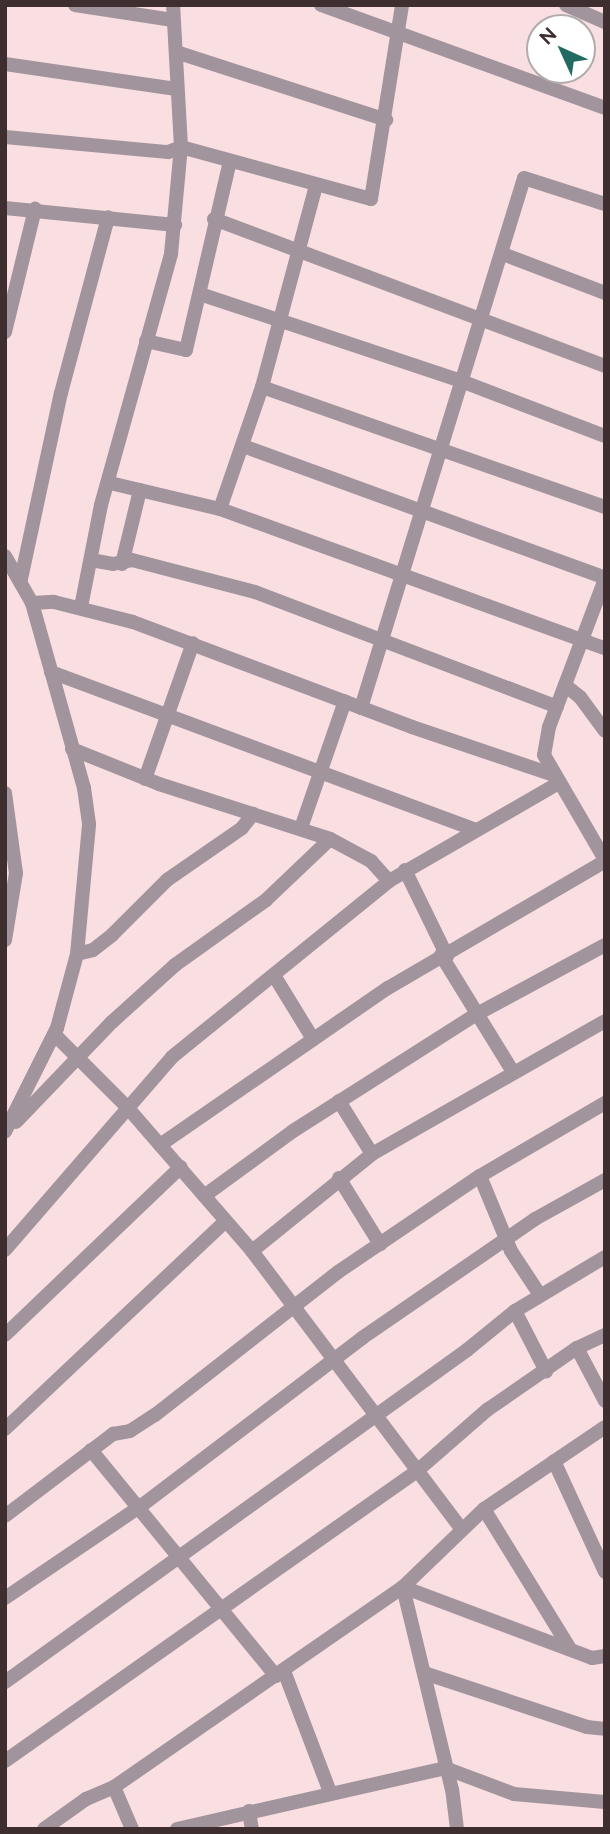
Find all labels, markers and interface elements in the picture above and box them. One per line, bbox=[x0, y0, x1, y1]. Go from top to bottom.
north arrow bbox=[526, 14, 596, 84]
text: N bbox=[535, 23, 560, 48]

